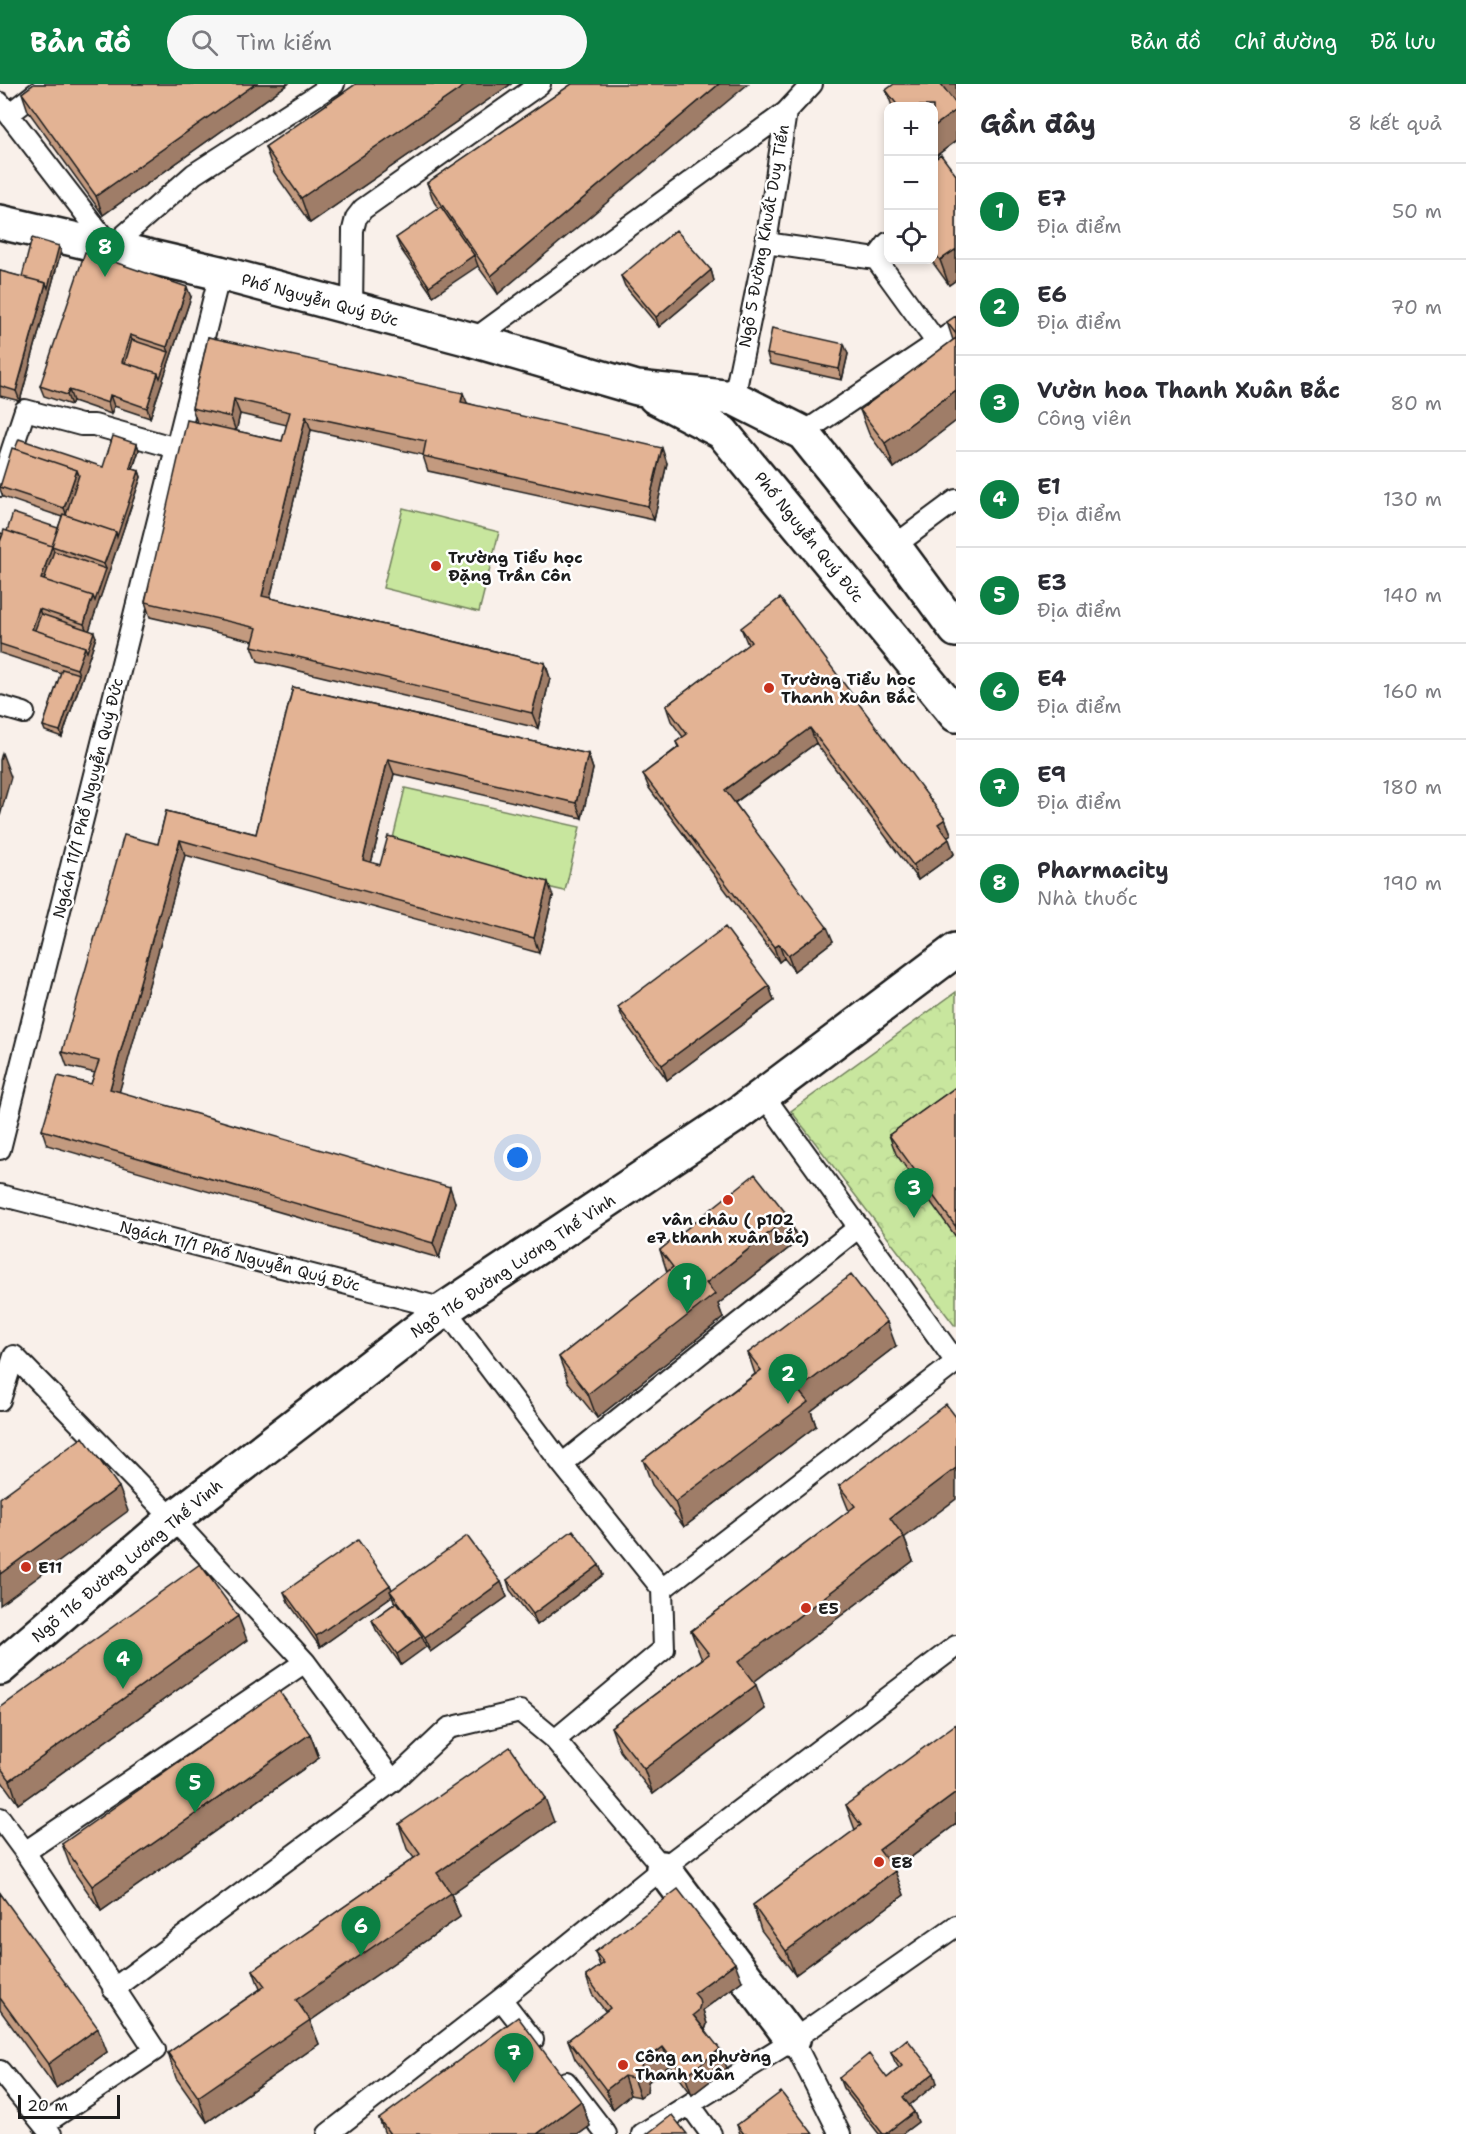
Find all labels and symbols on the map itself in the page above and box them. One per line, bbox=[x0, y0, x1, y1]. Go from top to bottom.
street label: Ngõ 5 Đường Khuất Duy Tiến bbox=[734, 123, 794, 349]
pin: 8 bbox=[86, 228, 124, 277]
street label: Phố Nguyễn Quý Đức bbox=[239, 269, 401, 331]
street label: Phố Nguyễn Quý Đức bbox=[750, 467, 868, 607]
place label: Trường Tiểu học Đặng Trần Côn bbox=[448, 547, 583, 586]
marker: Trường Tiểu học Đặng Trần Côn bbox=[429, 559, 443, 573]
place label: Trường Tiểu học Thanh Xuân Bắc bbox=[781, 669, 916, 708]
street label: Ngách 11/1 Phố Nguyễn Quý Đức bbox=[48, 675, 128, 921]
marker: Trường Tiểu học Thanh Xuân Bắc bbox=[762, 681, 776, 695]
your location bbox=[503, 1143, 532, 1172]
pin: 3 bbox=[894, 1168, 934, 1218]
street label: Ngõ 116 Đường Lương Thế Vinh bbox=[406, 1189, 620, 1343]
marker: vân châu ( p102 e7 thanh xuân bắc) bbox=[721, 1193, 735, 1207]
place label: vân châu ( p102 e7 thanh xuân bắc) bbox=[647, 1209, 809, 1248]
street label: Ngách 11/1 Phố Nguyễn Quý Đức bbox=[117, 1216, 363, 1296]
pin: 1 bbox=[668, 1264, 706, 1313]
pin: 2 bbox=[768, 1354, 808, 1404]
street label: Ngõ 116 Đường Lương Thế Vinh bbox=[27, 1475, 227, 1647]
place label: E11 bbox=[38, 1557, 62, 1578]
marker: E11 bbox=[19, 1560, 33, 1574]
place label: E5 bbox=[818, 1598, 839, 1619]
marker: E5 bbox=[799, 1601, 813, 1615]
pin: 4 bbox=[104, 1640, 142, 1689]
pin: 5 bbox=[176, 1764, 214, 1813]
place label: E8 bbox=[891, 1852, 913, 1873]
marker: E8 bbox=[872, 1855, 886, 1869]
pin: 6 bbox=[342, 1906, 380, 1956]
pin: 7 bbox=[494, 2034, 534, 2083]
place label: Công an phường Thanh Xuân bbox=[635, 2046, 771, 2085]
marker: Công an phường Thanh Xuân bbox=[616, 2058, 630, 2072]
scale bar bbox=[18, 2092, 120, 2120]

